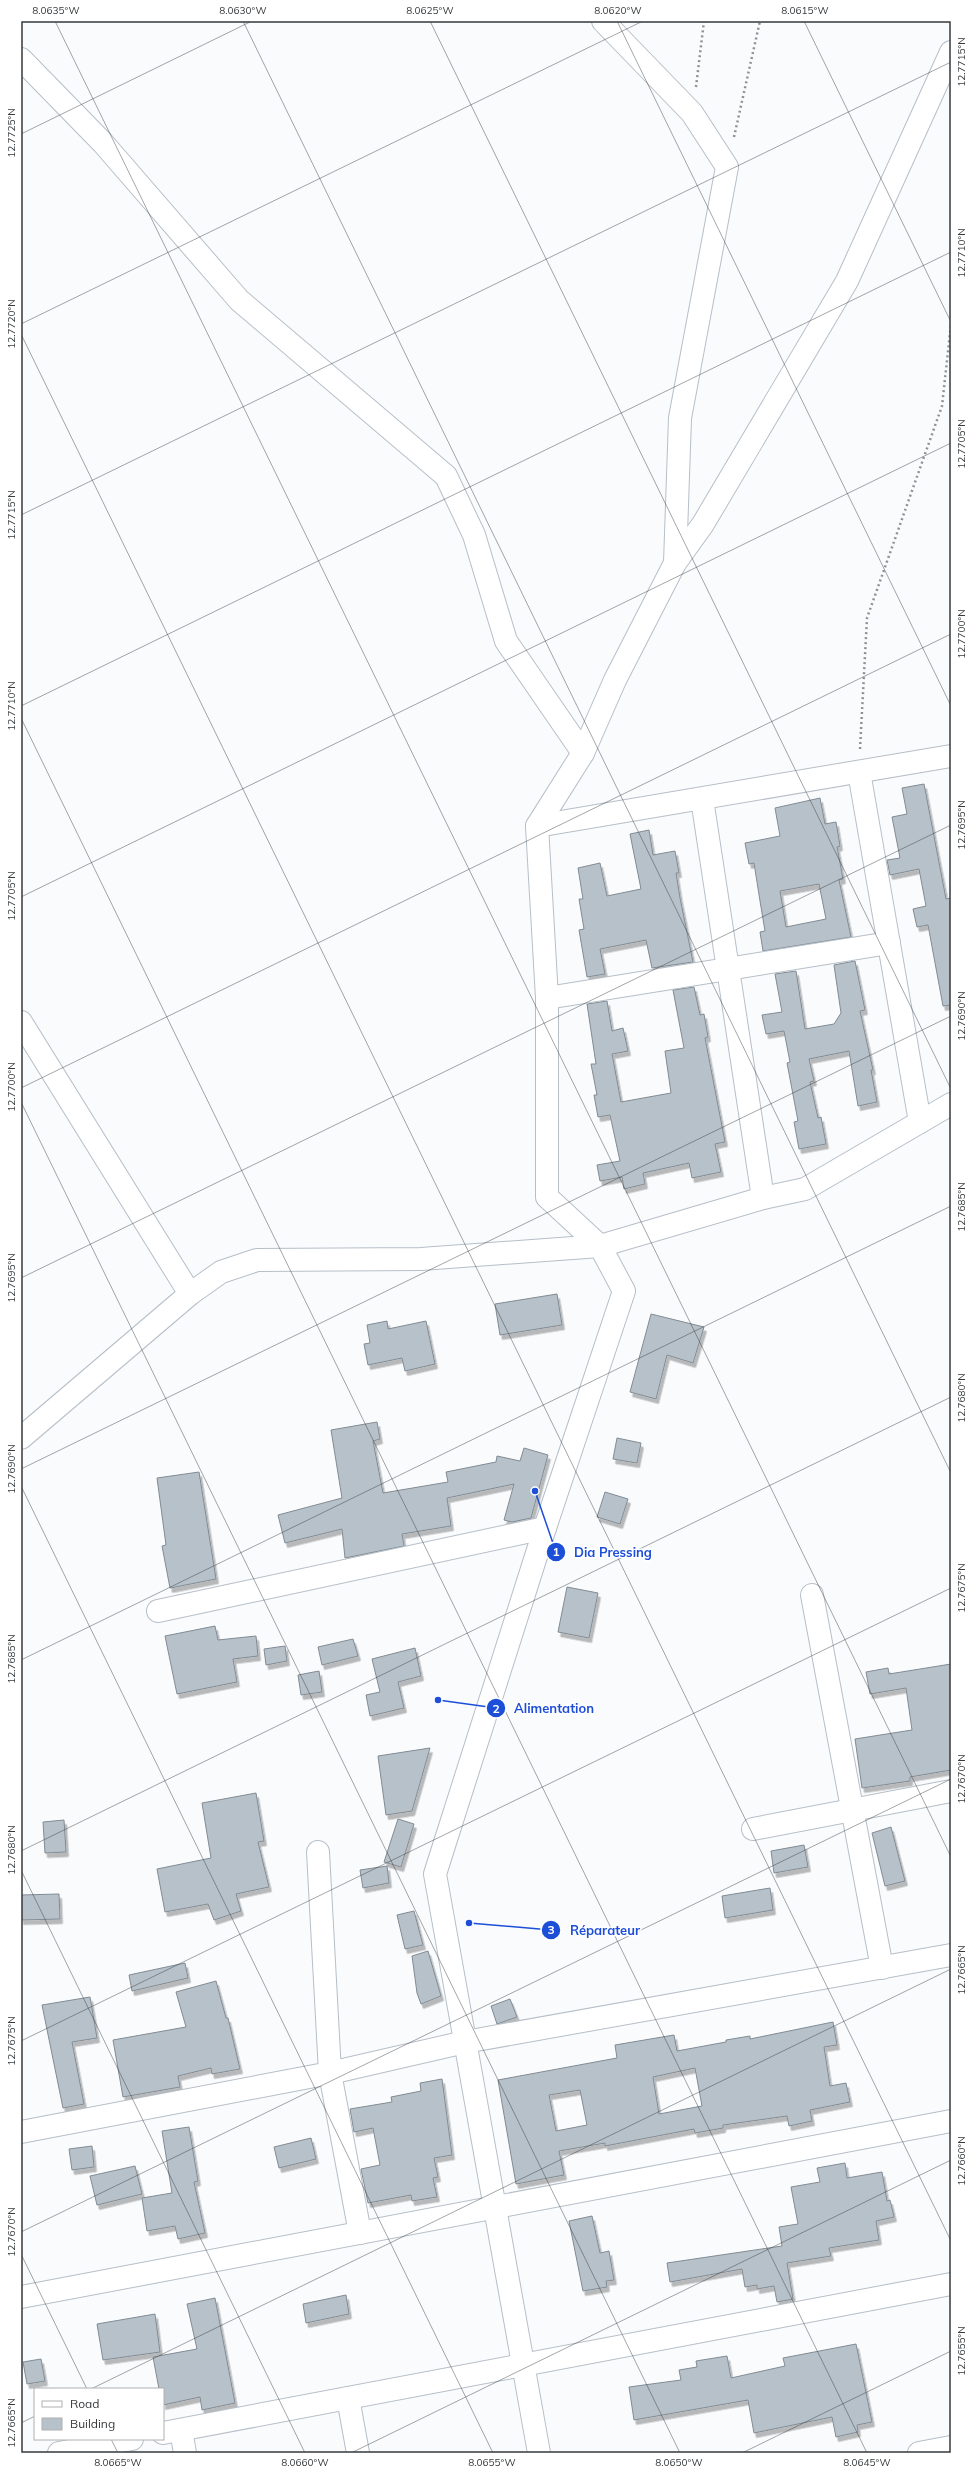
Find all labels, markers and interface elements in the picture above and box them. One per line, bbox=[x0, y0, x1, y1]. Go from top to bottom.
text: 8.0635°W bbox=[32, 4, 80, 17]
text: 8.0630°W bbox=[219, 4, 267, 17]
text: 8.0625°W bbox=[406, 4, 454, 17]
text: 8.0620°W bbox=[594, 4, 642, 17]
text: 8.0615°W bbox=[781, 4, 829, 17]
text: 12.7715°N bbox=[955, 37, 968, 87]
text: 12.7725°N bbox=[5, 108, 18, 158]
text: 12.7710°N bbox=[955, 228, 968, 278]
text: 12.7720°N bbox=[5, 299, 18, 349]
text: 12.7705°N bbox=[955, 419, 968, 469]
text: 12.7715°N bbox=[5, 490, 18, 540]
text: 12.7700°N bbox=[955, 609, 968, 659]
text: 12.7710°N bbox=[5, 681, 18, 731]
text: 12.7695°N bbox=[955, 800, 968, 850]
text: 12.7705°N bbox=[5, 871, 18, 921]
text: 12.7690°N bbox=[955, 991, 968, 1041]
text: 12.7700°N bbox=[5, 1062, 18, 1112]
text: 12.7685°N bbox=[955, 1182, 968, 1232]
text: 12.7695°N bbox=[5, 1253, 18, 1303]
text: 12.7680°N bbox=[955, 1373, 968, 1423]
text: 12.7690°N bbox=[5, 1444, 18, 1494]
callout: Dia Pressing bbox=[546, 1540, 660, 1565]
text: 1 bbox=[552, 1544, 560, 1559]
text: Dia Pressing bbox=[574, 1544, 652, 1560]
text: 12.7675°N bbox=[955, 1563, 968, 1613]
text: 12.7685°N bbox=[5, 1634, 18, 1684]
callout: Alimentation bbox=[486, 1696, 602, 1721]
text: Alimentation bbox=[514, 1700, 594, 1716]
text: 2 bbox=[492, 1701, 500, 1716]
text: 12.7670°N bbox=[955, 1754, 968, 1804]
text: 12.7680°N bbox=[5, 1825, 18, 1875]
callout: Réparateur bbox=[541, 1918, 648, 1943]
text: 3 bbox=[547, 1922, 555, 1937]
text: Réparateur bbox=[570, 1922, 641, 1938]
text: 12.7665°N bbox=[955, 1945, 968, 1995]
text: 12.7675°N bbox=[5, 2016, 18, 2066]
text: 12.7660°N bbox=[955, 2136, 968, 2186]
text: 12.7670°N bbox=[5, 2207, 18, 2257]
text: 12.7655°N bbox=[955, 2326, 968, 2376]
legend bbox=[34, 2388, 164, 2440]
text: Road bbox=[70, 2396, 99, 2411]
text: 12.7665°N bbox=[5, 2398, 18, 2448]
text: Building bbox=[70, 2416, 115, 2431]
text: 8.0665°W bbox=[94, 2456, 142, 2469]
text: 8.0660°W bbox=[281, 2456, 329, 2469]
text: 8.0655°W bbox=[468, 2456, 516, 2469]
text: 8.0650°W bbox=[655, 2456, 703, 2469]
text: 8.0645°W bbox=[843, 2456, 891, 2469]

